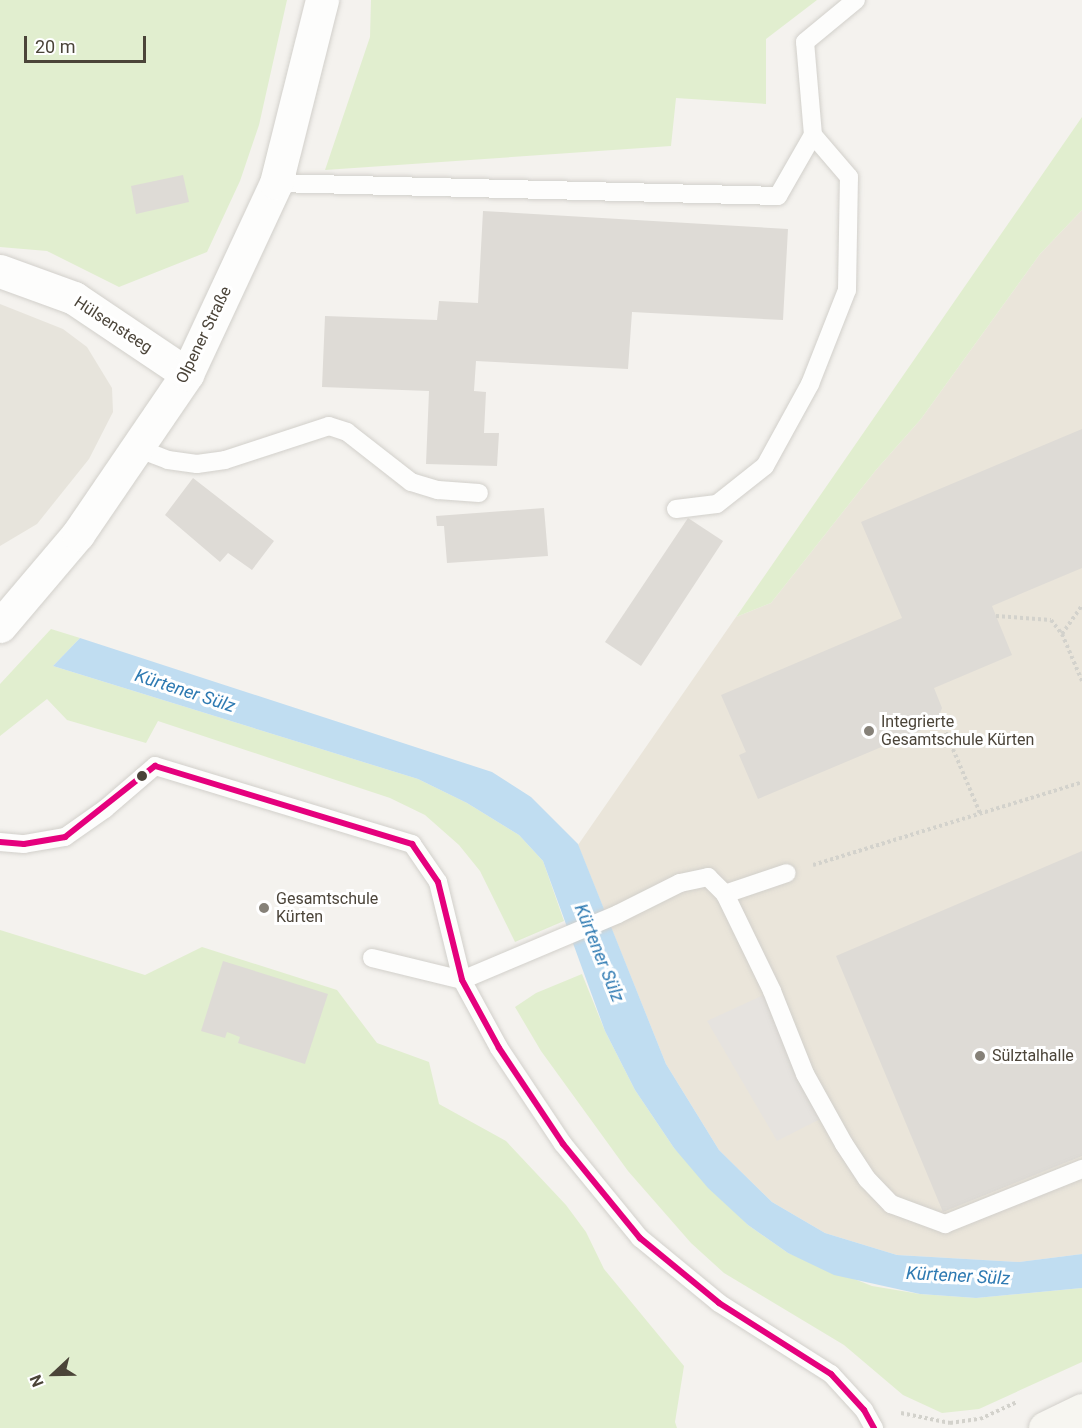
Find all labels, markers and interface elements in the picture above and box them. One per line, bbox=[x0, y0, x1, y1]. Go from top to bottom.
scale bar bbox=[27, 24, 148, 62]
text: 20 m bbox=[35, 36, 75, 57]
street label: Olpener Straße bbox=[172, 283, 236, 387]
street label: Hülsensteeg bbox=[70, 293, 156, 357]
water label: Kürtener Sülz bbox=[132, 665, 238, 717]
place label: Integrierte Gesamtschule Kürten bbox=[881, 712, 1034, 750]
marker: Integrierte Gesamtschule Kürten bbox=[862, 724, 876, 738]
unlabelled marker bbox=[136, 770, 148, 782]
place label: Gesamtschule Kürten bbox=[276, 889, 378, 927]
marker: Gesamtschule Kürten bbox=[257, 901, 271, 915]
water label: Kürtener Sülz bbox=[570, 901, 628, 1005]
place label: Sülztalhalle bbox=[992, 1046, 1074, 1066]
marker: Sülztalhalle bbox=[973, 1049, 987, 1063]
water label: Kürtener Sülz bbox=[906, 1262, 1010, 1290]
north arrow bbox=[24, 1344, 84, 1404]
text: N bbox=[26, 1372, 48, 1390]

